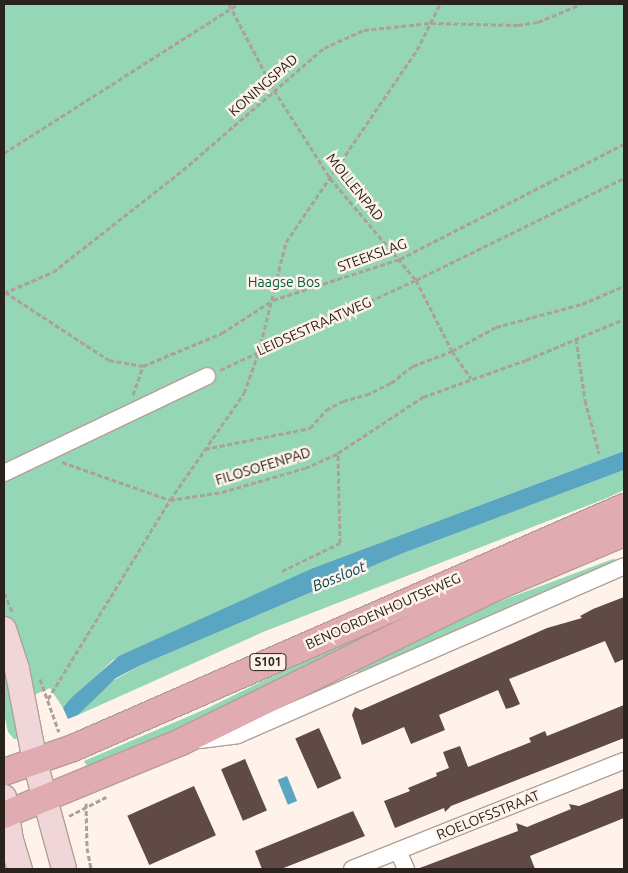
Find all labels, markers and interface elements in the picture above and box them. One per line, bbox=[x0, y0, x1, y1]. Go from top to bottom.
street label: KONINGSPAD bbox=[225, 50, 301, 120]
street label: MOLLENPAD bbox=[323, 150, 387, 224]
street label: STEEKSLAG bbox=[335, 235, 409, 275]
park label: Haagse Bos bbox=[248, 274, 320, 290]
street label: LEIDSESTRAATWEG bbox=[254, 293, 374, 359]
street label: FILOSOFENPAD bbox=[213, 444, 313, 488]
water label: Bossloot bbox=[310, 557, 368, 595]
street label: BENOORDENHOUTSEWEG bbox=[303, 569, 463, 653]
road number: S101 bbox=[249, 652, 287, 672]
street label: ROELOFSSTRAAT bbox=[434, 787, 542, 843]

